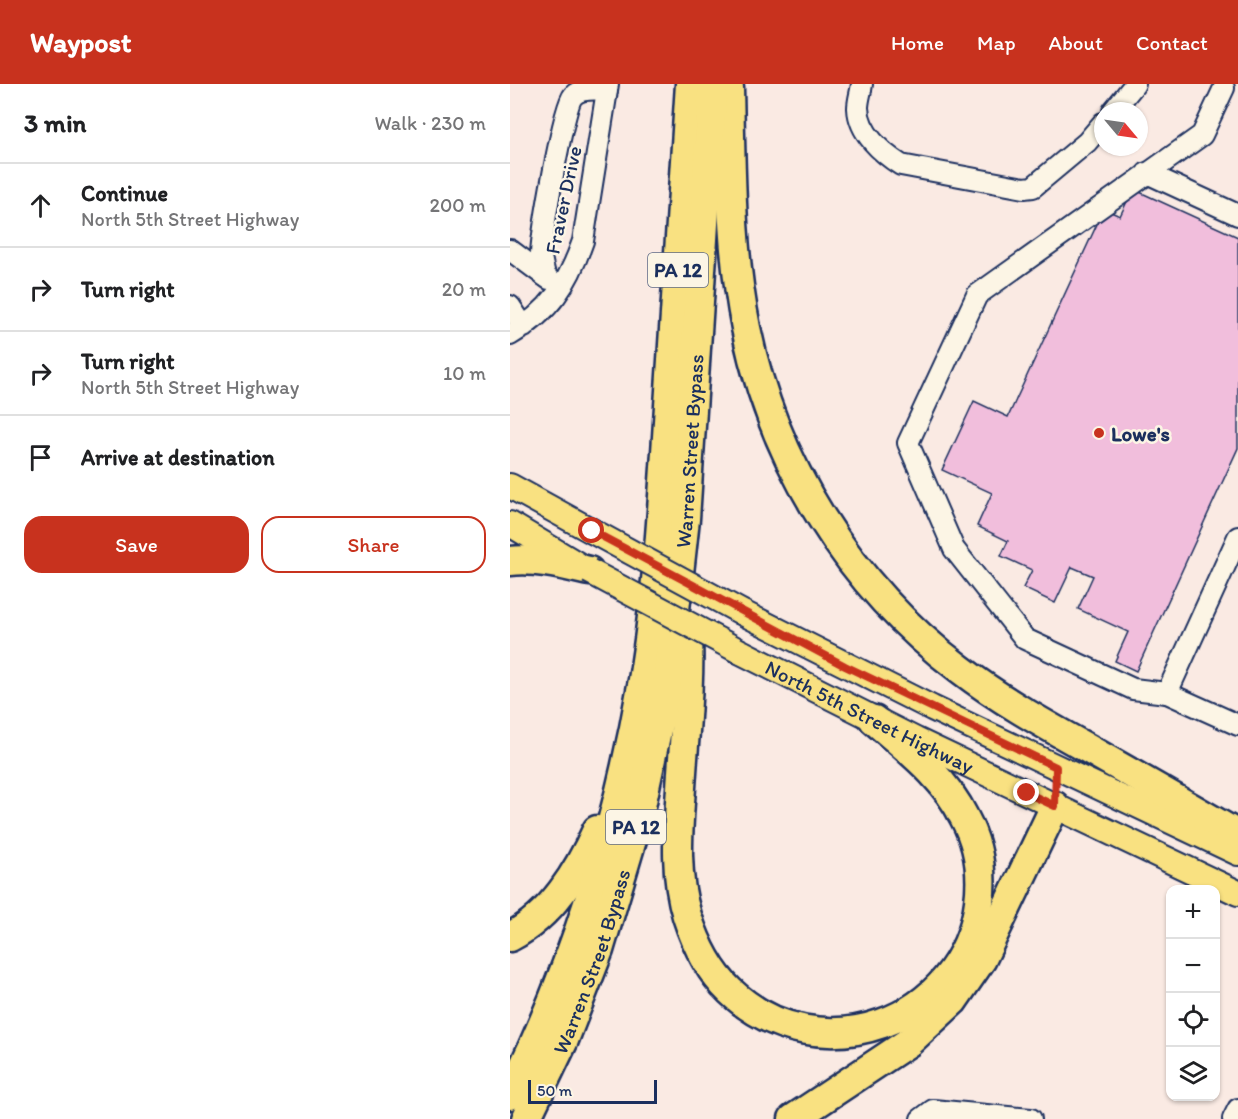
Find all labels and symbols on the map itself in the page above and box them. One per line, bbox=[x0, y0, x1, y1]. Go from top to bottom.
north arrow bbox=[1094, 102, 1148, 156]
street label: Fraver Drive bbox=[539, 144, 587, 256]
road number: PA 12 bbox=[648, 253, 708, 287]
street label: Warren Street Bypass bbox=[669, 353, 708, 549]
place label: Lowe's bbox=[1111, 421, 1170, 446]
marker: Lowe's bbox=[1092, 426, 1106, 440]
route start bbox=[578, 517, 604, 543]
street label: North 5th Street Highway bbox=[762, 654, 978, 778]
route end bbox=[1013, 779, 1039, 805]
road number: PA 12 bbox=[606, 810, 666, 844]
street label: Warren Street Bypass bbox=[547, 866, 635, 1058]
scale bar bbox=[528, 1077, 657, 1104]

